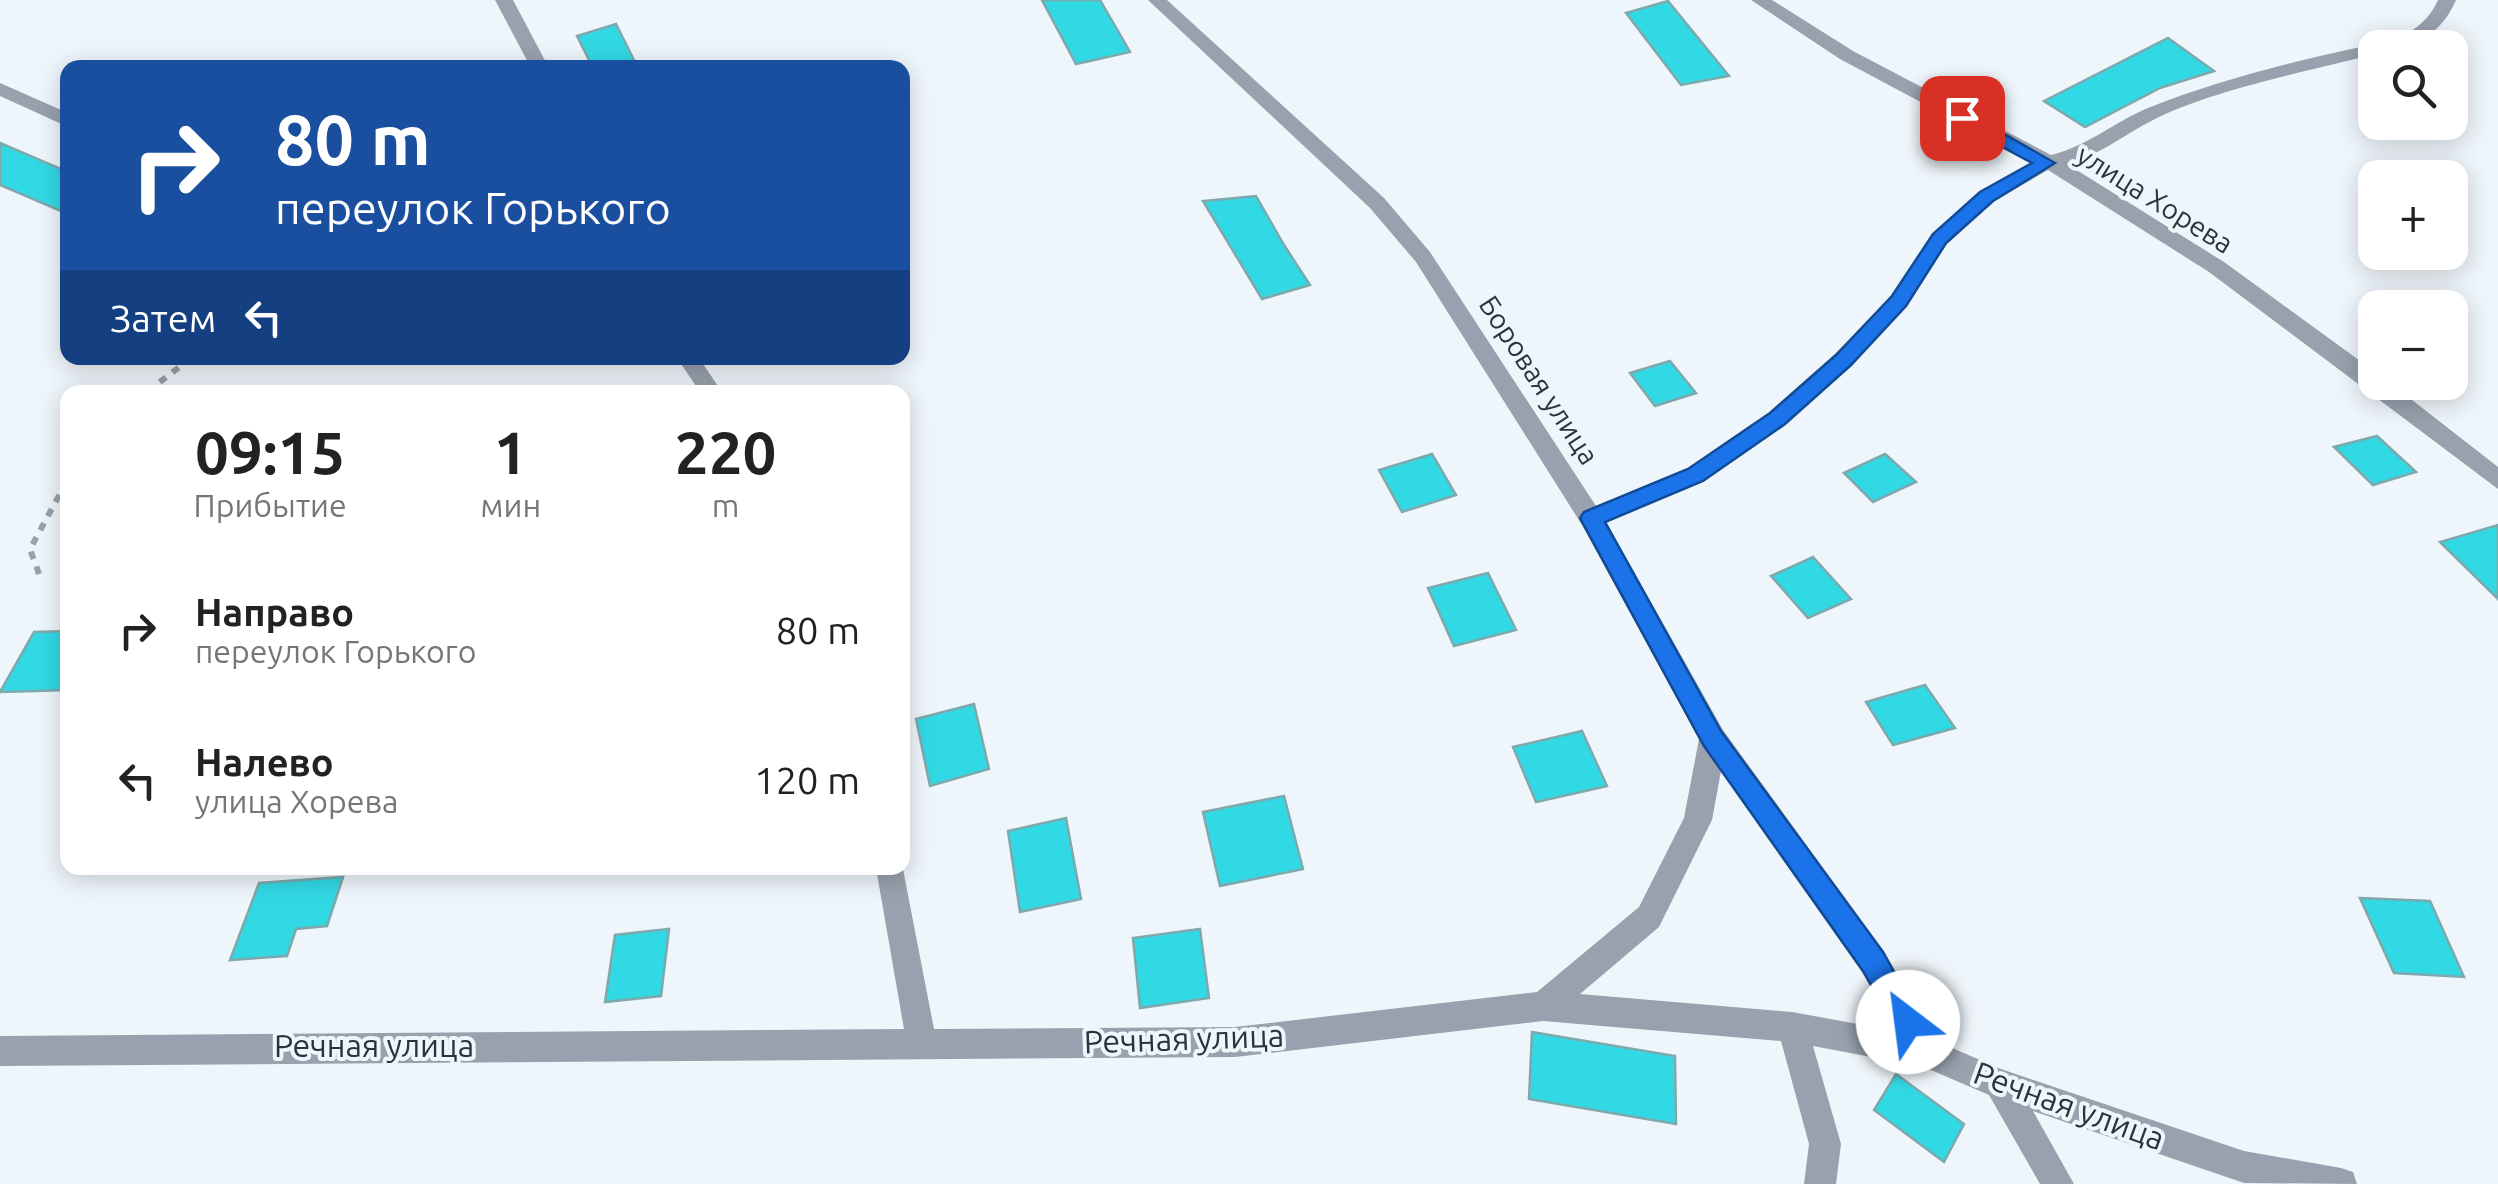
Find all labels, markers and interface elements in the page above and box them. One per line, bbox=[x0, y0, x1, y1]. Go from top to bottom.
map controls bbox=[2358, 30, 2468, 400]
button: search bbox=[2358, 30, 2468, 140]
pin bbox=[1920, 76, 2005, 161]
icon: arrive bbox=[1935, 91, 1990, 146]
icon: right bbox=[110, 100, 240, 230]
text: 80 m bbox=[275, 100, 431, 178]
street label: улица Хорева bbox=[2072, 138, 2239, 259]
button: + bbox=[2358, 160, 2468, 270]
text: переулок Горького bbox=[275, 182, 671, 233]
icon: left bbox=[236, 290, 291, 345]
street label: Боровая улица bbox=[1473, 290, 1605, 470]
button: − bbox=[2358, 290, 2468, 400]
text: Затем bbox=[110, 297, 216, 339]
text: 09:15 bbox=[195, 418, 345, 485]
text: 1 bbox=[494, 418, 528, 485]
text: 220 bbox=[675, 418, 776, 485]
text: Прибытие bbox=[194, 487, 347, 523]
text: мин bbox=[480, 487, 541, 523]
text: m bbox=[712, 487, 739, 523]
text: Направо bbox=[195, 591, 354, 633]
icon: right bbox=[110, 603, 165, 658]
text: 80 m bbox=[776, 609, 860, 651]
text: переулок Горького bbox=[195, 633, 476, 669]
text: Налево bbox=[195, 741, 334, 783]
icon: left bbox=[110, 753, 165, 808]
text: 120 m bbox=[754, 759, 860, 801]
text: улица Хорева bbox=[195, 783, 399, 819]
position arrow bbox=[1856, 970, 1960, 1074]
street label: Речная улица bbox=[1083, 1017, 1285, 1059]
street label: Речная улица bbox=[274, 1027, 474, 1063]
street label: Речная улица bbox=[1969, 1054, 2170, 1156]

